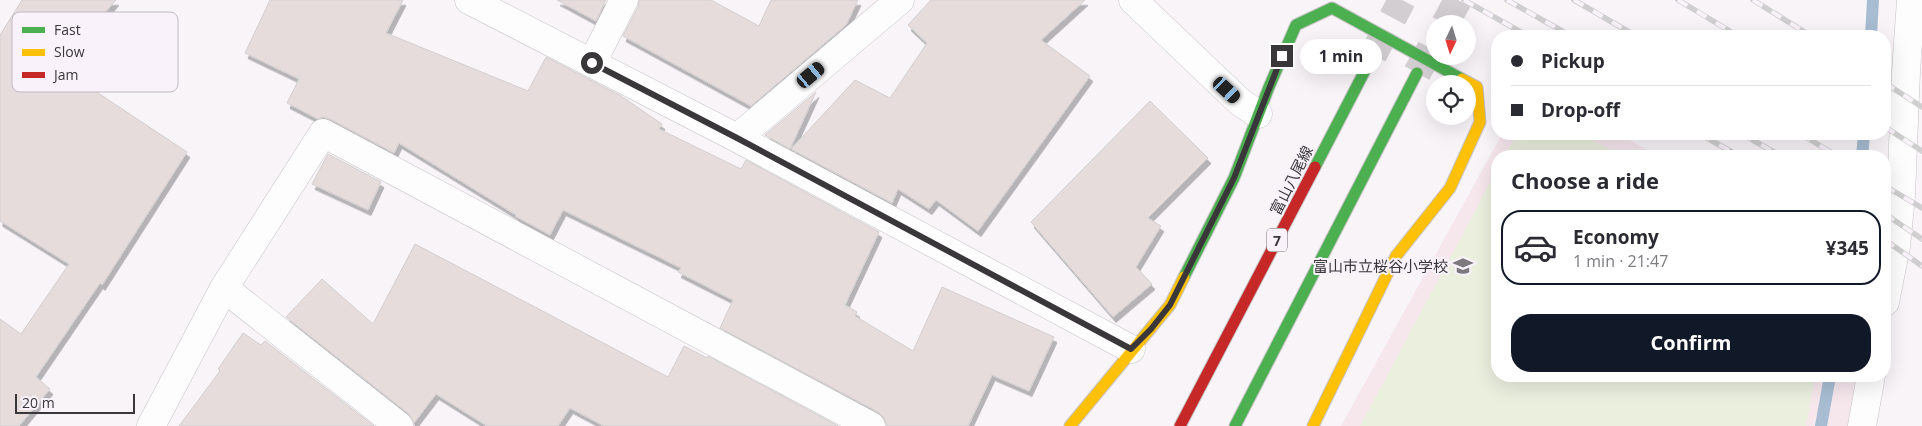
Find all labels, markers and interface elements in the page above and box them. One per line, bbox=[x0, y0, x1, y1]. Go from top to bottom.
legend bbox=[12, 12, 178, 92]
north arrow bbox=[1426, 15, 1476, 65]
map controls bbox=[1426, 15, 1476, 125]
text: Fast bbox=[54, 20, 81, 39]
callout: 1 min bbox=[1300, 38, 1382, 74]
text: Slow bbox=[54, 42, 85, 61]
route end bbox=[1271, 45, 1293, 67]
text: 1 min bbox=[1319, 45, 1363, 67]
text: Pickup bbox=[1541, 48, 1605, 74]
route start bbox=[581, 52, 603, 74]
car bbox=[794, 60, 827, 90]
text: Jam bbox=[52, 65, 79, 84]
car bbox=[1210, 74, 1243, 106]
button: locate bbox=[1426, 75, 1476, 125]
text: Drop-off bbox=[1541, 97, 1620, 123]
street label: 富山八尾線 bbox=[1265, 142, 1317, 218]
text: Choose a ride bbox=[1511, 165, 1659, 195]
text: Economy bbox=[1573, 224, 1659, 250]
icon: car bbox=[1513, 225, 1558, 270]
road number: 7 bbox=[1267, 228, 1287, 252]
text: ¥345 bbox=[1826, 235, 1869, 261]
text: 1 min · 21:47 bbox=[1573, 250, 1668, 272]
school or university icon: 富山市立桜谷小学校 bbox=[1452, 255, 1474, 277]
place label: 富山市立桜谷小学校 bbox=[1313, 256, 1448, 276]
button: Confirm bbox=[1511, 314, 1871, 372]
scale bar bbox=[15, 391, 135, 414]
text: 20 m bbox=[22, 393, 55, 412]

